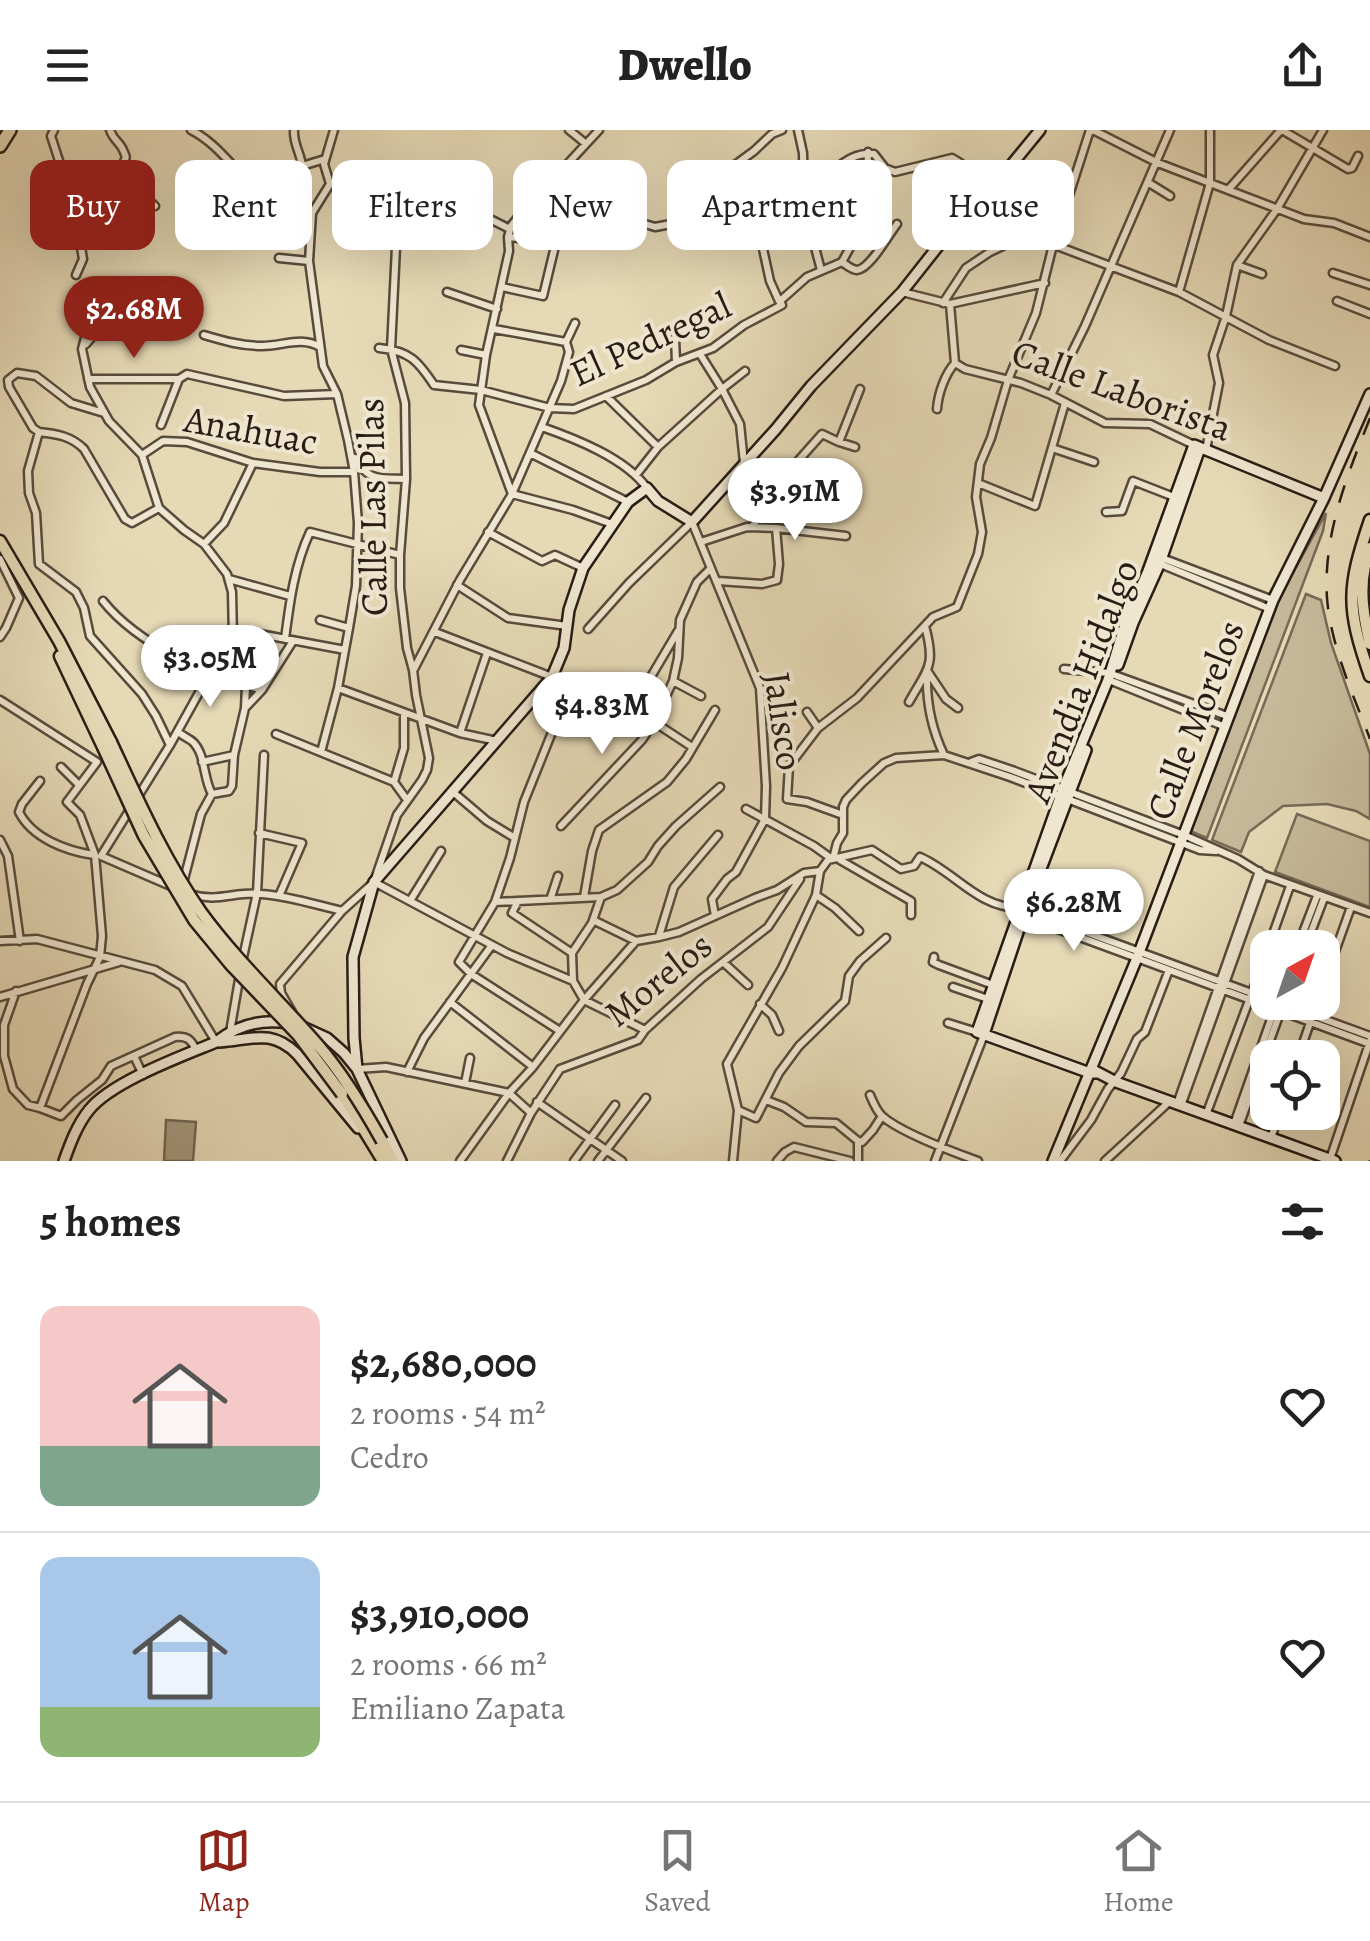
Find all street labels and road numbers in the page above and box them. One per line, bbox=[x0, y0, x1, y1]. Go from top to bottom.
street label: El Pedregal bbox=[561, 279, 739, 399]
street label: Calle Laborista bbox=[1005, 326, 1240, 454]
street label: Anahuac bbox=[179, 393, 322, 467]
street label: Calle Las Pilas bbox=[344, 398, 400, 616]
street label: Avendia Hidalgo bbox=[1010, 552, 1151, 811]
street label: Calle Morelos bbox=[1133, 613, 1257, 827]
street label: Jalisco bbox=[751, 668, 817, 774]
street label: Morelos bbox=[593, 919, 723, 1039]

